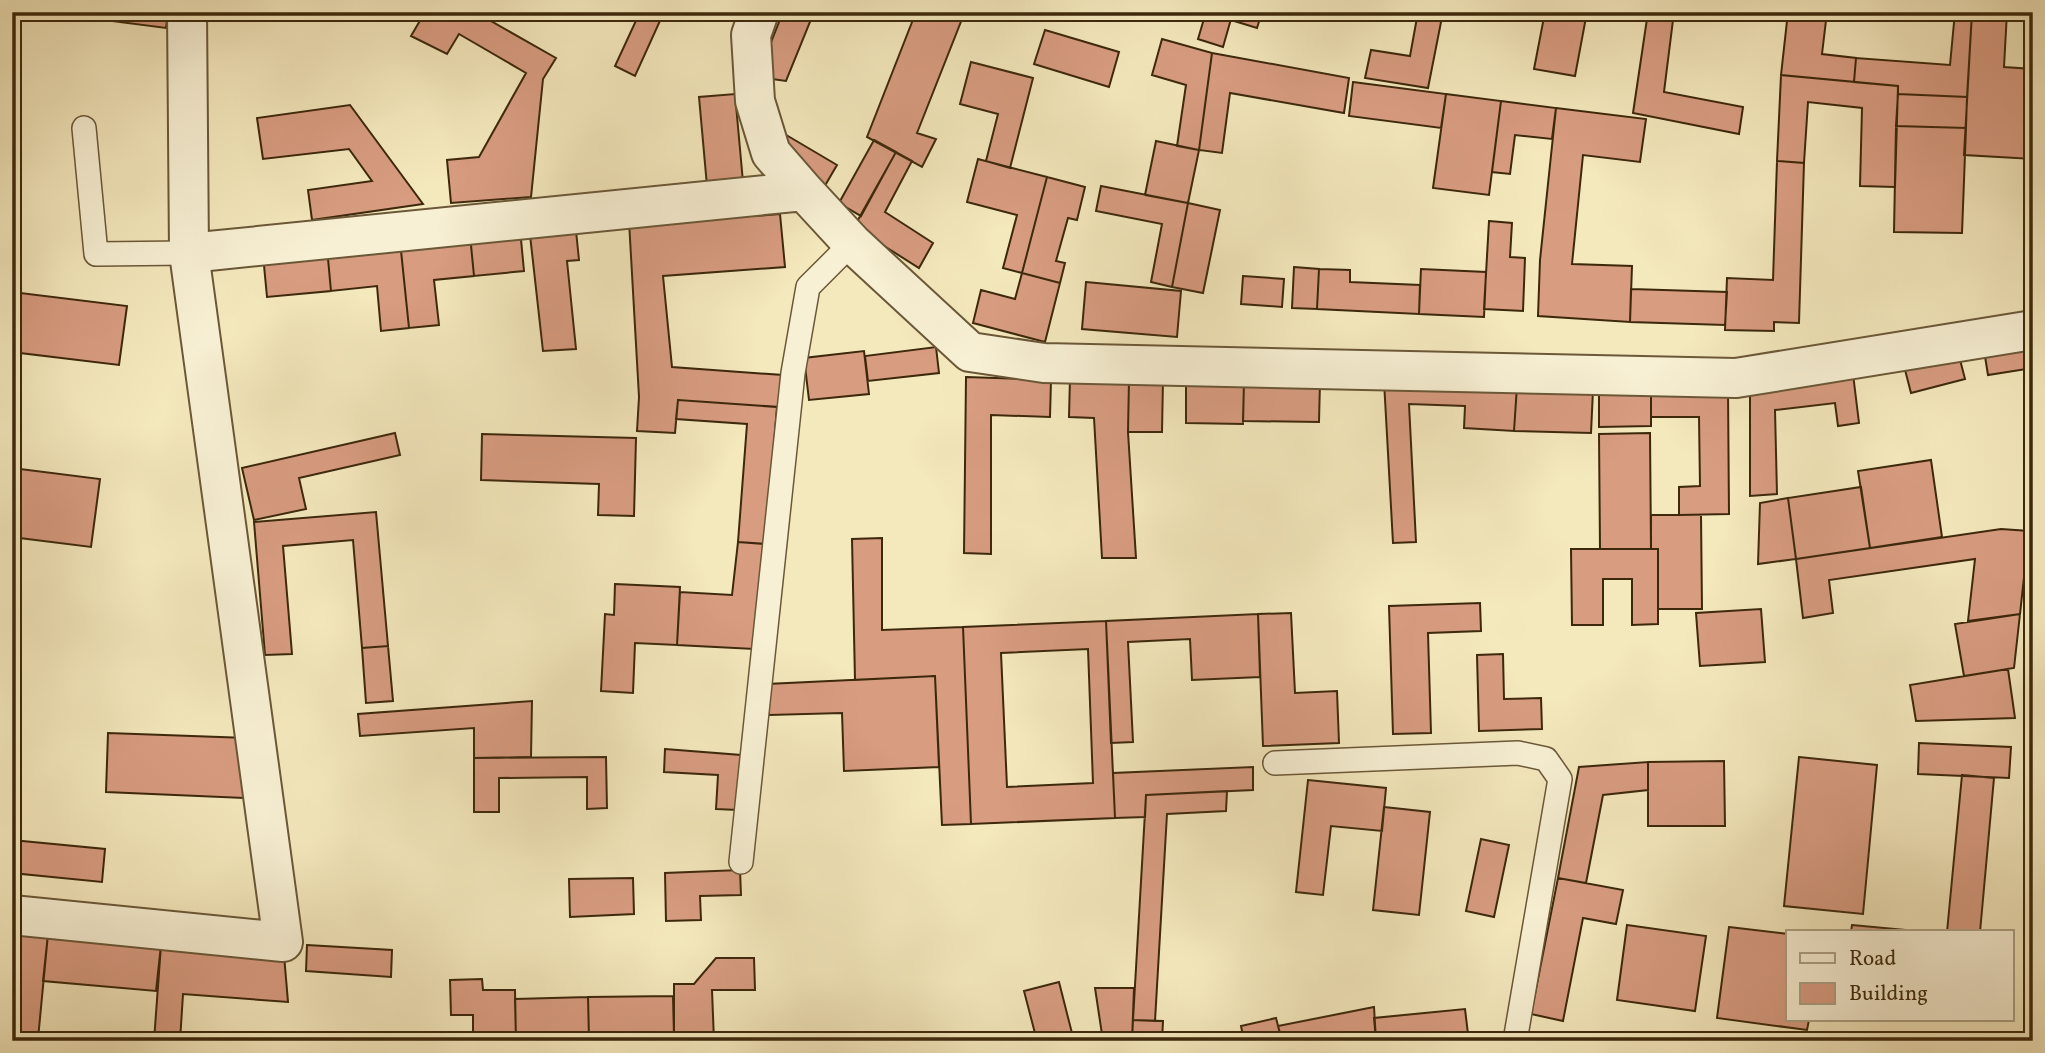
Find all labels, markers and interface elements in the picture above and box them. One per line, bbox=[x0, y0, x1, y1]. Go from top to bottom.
legend bbox=[1786, 930, 2014, 1021]
text: Road bbox=[1849, 945, 1896, 974]
text: Building bbox=[1849, 980, 1928, 1009]

